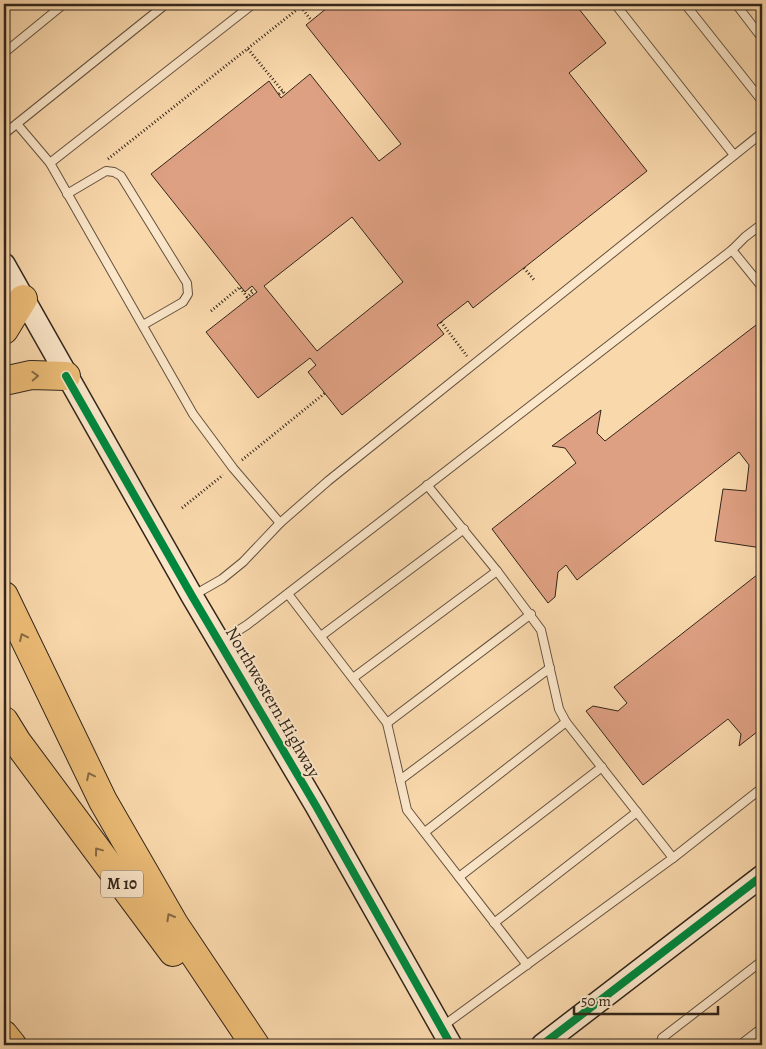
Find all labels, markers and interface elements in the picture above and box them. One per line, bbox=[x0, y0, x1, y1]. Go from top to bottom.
one-way arrow bbox=[31, 370, 39, 381]
street label: Northwestern Highway bbox=[220, 622, 327, 783]
one-way arrow bbox=[18, 633, 29, 642]
one-way arrow bbox=[86, 772, 96, 781]
one-way arrow bbox=[96, 848, 104, 857]
road number: M 10 bbox=[101, 871, 143, 898]
one-way arrow bbox=[166, 913, 176, 922]
scale bar bbox=[574, 984, 717, 1016]
text: 50 m bbox=[581, 991, 611, 1011]

